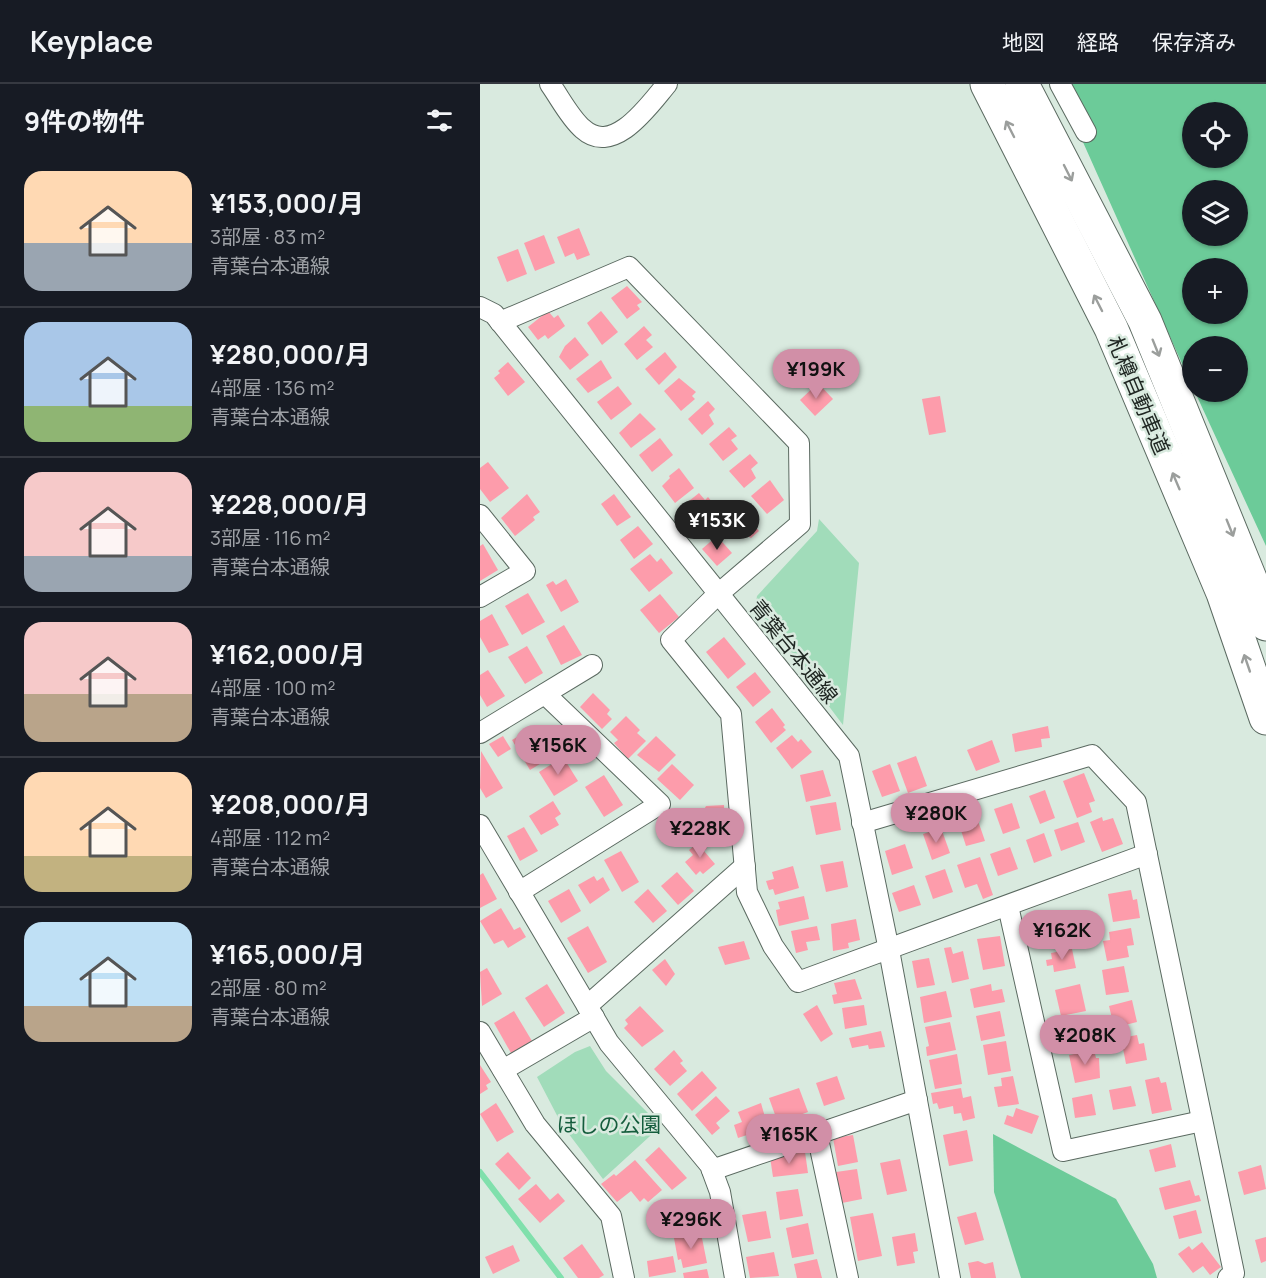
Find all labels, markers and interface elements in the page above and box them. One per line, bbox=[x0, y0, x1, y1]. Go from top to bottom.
text: Keyplace bbox=[30, 22, 153, 60]
text: 地図 bbox=[1002, 28, 1044, 56]
text: 経路 bbox=[1077, 28, 1119, 56]
text: 保存済み bbox=[1152, 28, 1236, 56]
map controls bbox=[1182, 102, 1248, 402]
button: locate bbox=[1182, 102, 1248, 168]
text: 9件の物件 bbox=[24, 103, 144, 139]
icon: filters bbox=[423, 104, 456, 137]
one-way arrow bbox=[1003, 120, 1015, 138]
one-way arrow bbox=[1063, 164, 1075, 182]
button: layers bbox=[1182, 180, 1248, 246]
text: ¥153,000/月 bbox=[210, 185, 364, 221]
icon: home bbox=[72, 195, 144, 267]
text: 3部屋 · 83 m² bbox=[210, 223, 325, 250]
text: 青葉台本通線 bbox=[210, 252, 330, 279]
button: + bbox=[1182, 258, 1248, 324]
one-way arrow bbox=[1092, 294, 1103, 312]
street label: 札樽自動車道 bbox=[1101, 332, 1177, 458]
text: ¥280,000/月 bbox=[210, 336, 371, 372]
button: − bbox=[1182, 336, 1248, 402]
one-way arrow bbox=[1151, 338, 1162, 356]
icon: home bbox=[72, 346, 144, 418]
pin: ¥199K bbox=[774, 349, 858, 400]
text: ¥199K bbox=[787, 355, 845, 382]
text: 4部屋 · 136 m² bbox=[210, 374, 335, 401]
text: 青葉台本通線 bbox=[210, 403, 330, 430]
one-way arrow bbox=[1170, 473, 1181, 491]
text: ¥228,000/月 bbox=[210, 486, 369, 522]
icon: home bbox=[72, 496, 144, 568]
pin: ¥153K bbox=[675, 500, 759, 551]
text: ¥153K bbox=[688, 506, 746, 533]
one-way arrow bbox=[1225, 518, 1236, 537]
text: 3部屋 · 116 m² bbox=[210, 524, 331, 551]
text: 青葉台本通線 bbox=[210, 553, 330, 580]
street label: 青葉台本通線 bbox=[743, 593, 845, 709]
text: ¥162,000/月 bbox=[210, 636, 365, 672]
icon: home bbox=[72, 646, 144, 718]
one-way arrow bbox=[1241, 654, 1252, 673]
text: 4部屋 · 100 m² bbox=[210, 674, 335, 701]
text: 青葉台本通線 bbox=[210, 703, 330, 730]
pin: ¥156K bbox=[516, 725, 600, 776]
text: ¥156K bbox=[529, 731, 587, 758]
text: ¥208,000/月 bbox=[210, 786, 371, 822]
pin: ¥280K bbox=[894, 793, 978, 844]
icon: home bbox=[72, 796, 144, 868]
text: ¥280K bbox=[905, 799, 967, 826]
pin: ¥228K bbox=[658, 808, 742, 859]
text: ¥228K bbox=[669, 814, 731, 841]
text: 4部屋 · 112 m² bbox=[210, 824, 330, 851]
text: 青葉台本通線 bbox=[210, 853, 330, 880]
pin: ¥162K bbox=[1020, 910, 1104, 961]
text: ¥162K bbox=[1033, 916, 1091, 943]
text: ¥165,000/月 bbox=[210, 936, 365, 972]
icon: home bbox=[72, 946, 144, 1018]
text: 2部屋 · 80 m² bbox=[210, 974, 327, 1001]
text: 青葉台本通線 bbox=[210, 1003, 330, 1030]
pin: ¥208K bbox=[1043, 1015, 1127, 1066]
text: ¥208K bbox=[1054, 1021, 1116, 1048]
park label: ほしの公園 bbox=[557, 1110, 662, 1138]
pin: ¥165K bbox=[747, 1114, 831, 1165]
text: ¥165K bbox=[760, 1120, 818, 1147]
pin: ¥296K bbox=[649, 1199, 733, 1250]
text: ¥296K bbox=[660, 1205, 722, 1232]

